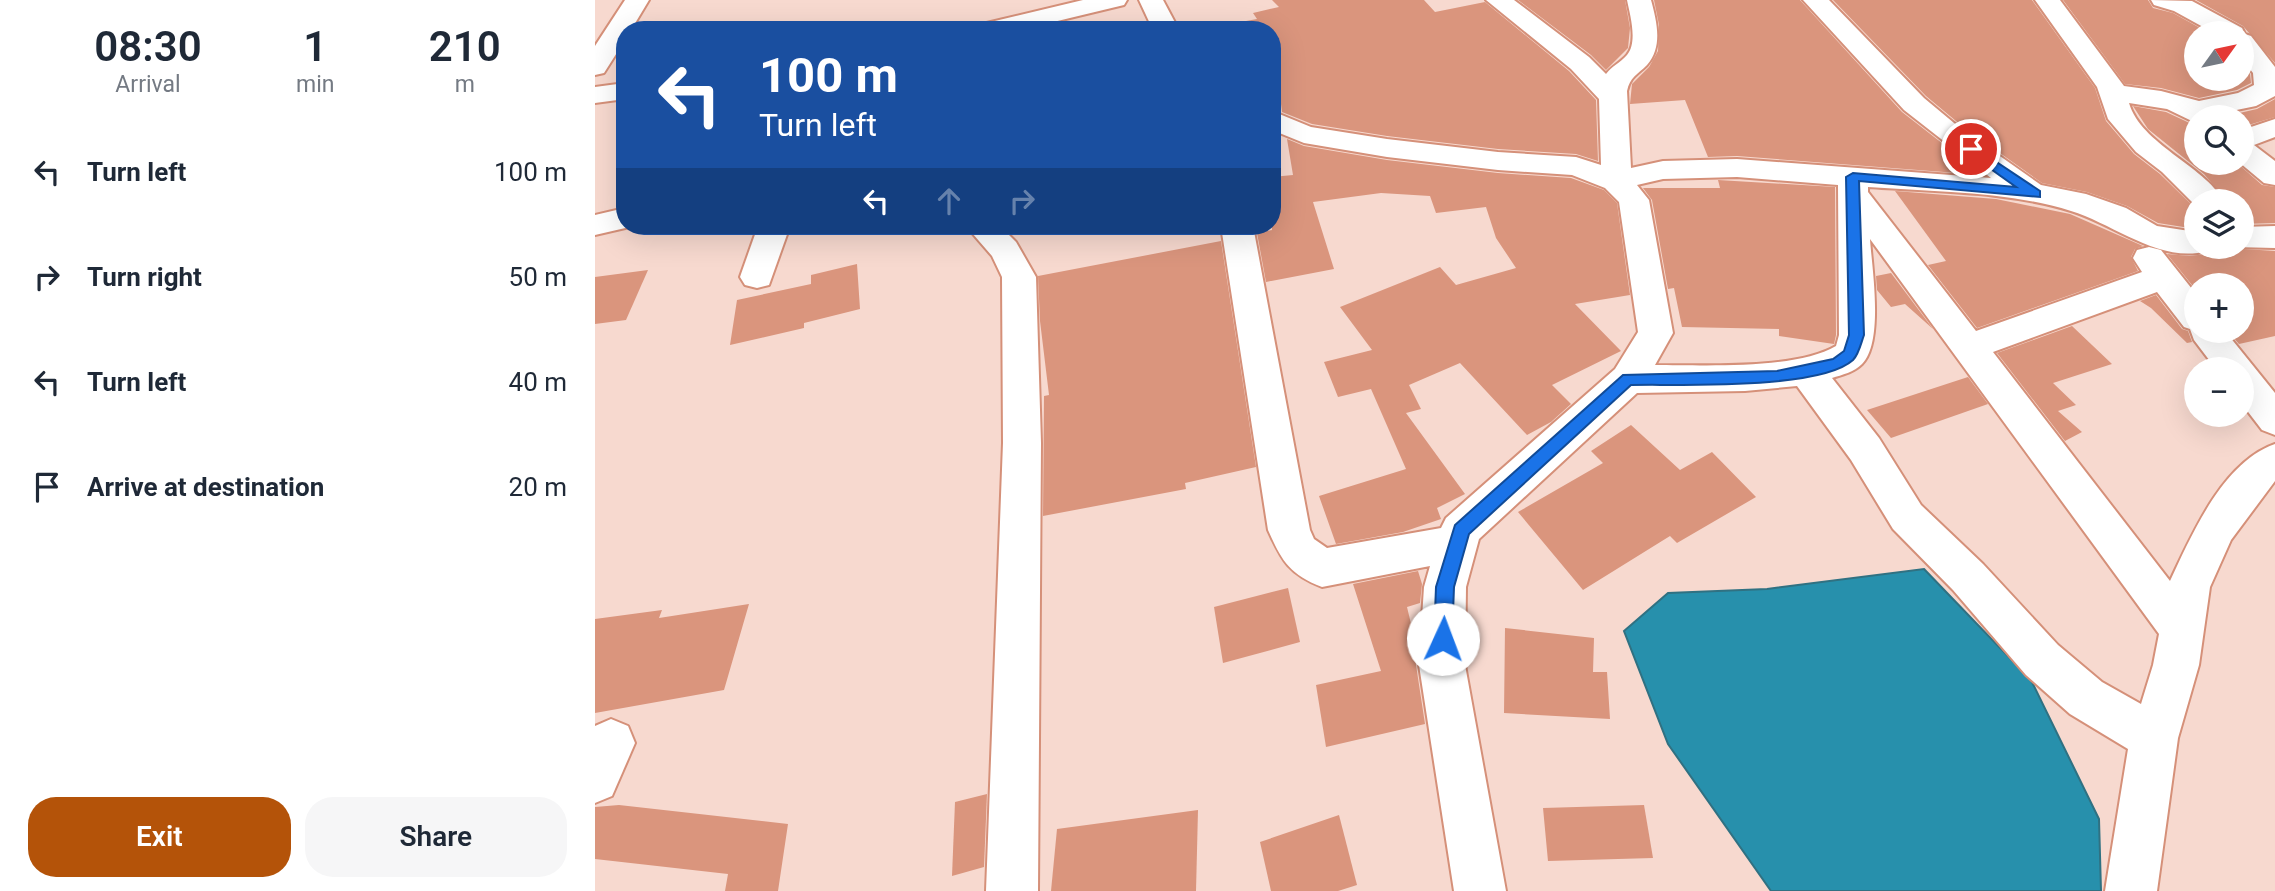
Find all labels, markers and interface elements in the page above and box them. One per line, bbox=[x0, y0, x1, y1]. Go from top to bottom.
north arrow bbox=[2184, 21, 2254, 91]
map controls bbox=[2184, 21, 2254, 427]
text: 08:30 bbox=[94, 22, 202, 71]
text: 1 bbox=[303, 22, 327, 71]
text: 210 bbox=[429, 22, 501, 71]
text: 100 m bbox=[759, 47, 898, 104]
icon: left bbox=[644, 49, 735, 140]
text: Arrival bbox=[115, 71, 181, 98]
text: min bbox=[296, 71, 334, 98]
text: m bbox=[455, 71, 475, 98]
button: search bbox=[2184, 105, 2254, 175]
text: Turn left bbox=[759, 106, 877, 144]
pin bbox=[1941, 119, 2001, 179]
icon: arrive bbox=[1952, 130, 1990, 168]
icon: left bbox=[28, 153, 66, 191]
text: Turn left bbox=[87, 157, 186, 187]
text: 100 m bbox=[494, 157, 567, 187]
icon: left bbox=[857, 182, 895, 220]
icon: ahead bbox=[930, 182, 968, 220]
icon: right bbox=[1003, 182, 1041, 220]
button: layers bbox=[2184, 189, 2254, 259]
icon: right bbox=[28, 258, 66, 296]
text: Turn right bbox=[87, 262, 202, 292]
text: 50 m bbox=[509, 262, 567, 292]
button: + bbox=[2184, 273, 2254, 343]
button: − bbox=[2184, 357, 2254, 427]
icon: left bbox=[28, 363, 66, 401]
text: Turn left bbox=[87, 367, 186, 397]
text: 40 m bbox=[509, 367, 567, 397]
icon: arrive bbox=[28, 468, 66, 506]
text: Arrive at destination bbox=[87, 472, 324, 502]
text: 20 m bbox=[509, 472, 567, 502]
position arrow bbox=[1406, 602, 1480, 676]
button: Exit bbox=[28, 797, 291, 877]
button: Share bbox=[305, 797, 567, 877]

